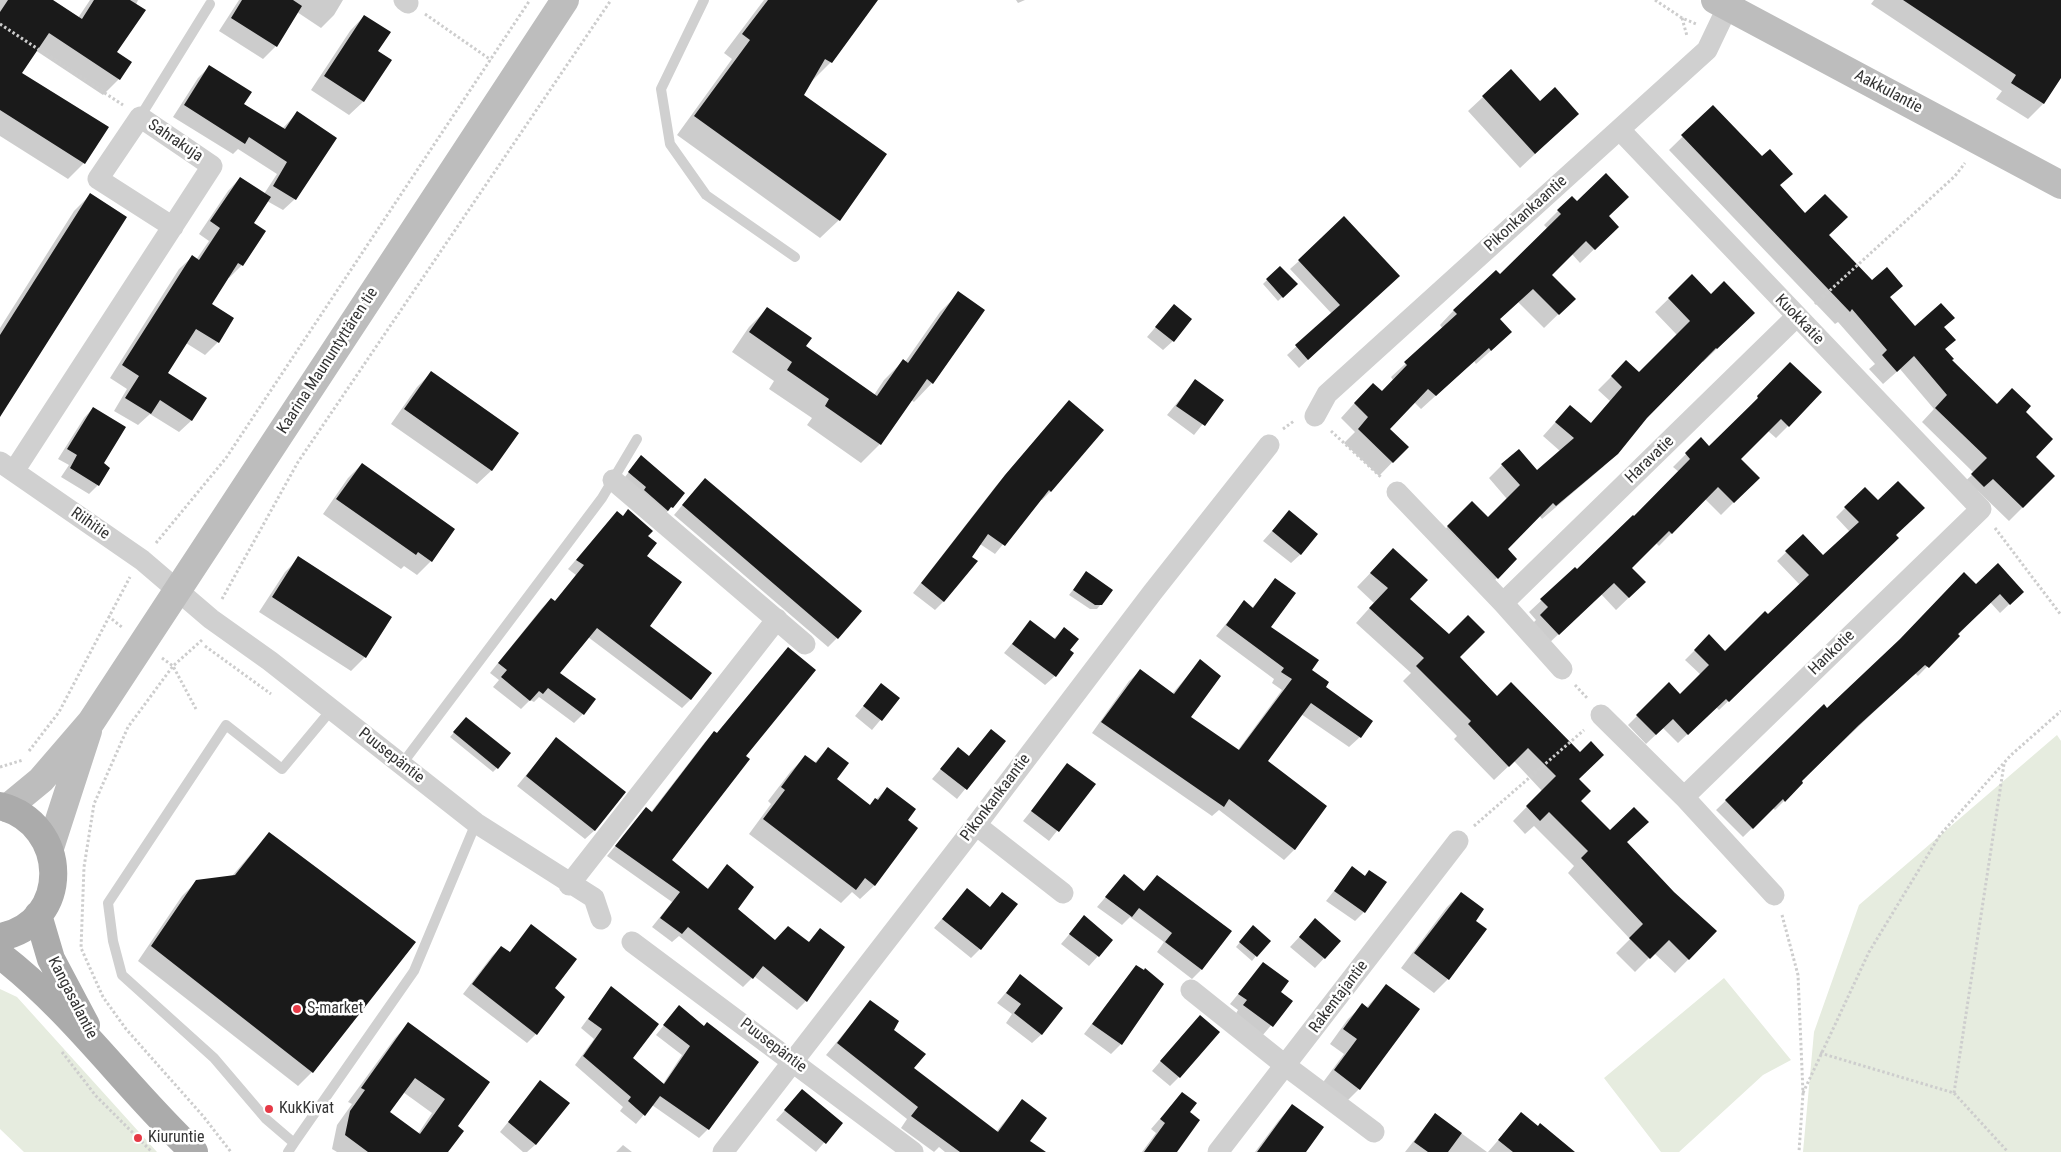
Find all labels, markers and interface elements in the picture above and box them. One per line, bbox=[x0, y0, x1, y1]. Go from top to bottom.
street label: Aakkulantie bbox=[1851, 66, 1925, 118]
street label: Sahrakuja bbox=[144, 116, 206, 166]
street label: Pikonkankaantie bbox=[1481, 172, 1571, 256]
street label: Kaarina Maununtyttären tie bbox=[274, 284, 382, 438]
street label: Kuokkatie bbox=[1770, 291, 1828, 349]
street label: Haravatie bbox=[1622, 432, 1678, 488]
street label: Riihitie bbox=[67, 504, 113, 544]
street label: Hankotie bbox=[1805, 626, 1859, 680]
street label: Puusepäntie bbox=[354, 724, 428, 788]
street label: Pikonkankaantie bbox=[957, 751, 1035, 845]
street label: Kangasalantie bbox=[43, 954, 101, 1042]
street label: Rakentajantie bbox=[1306, 957, 1372, 1037]
place label: S-market bbox=[307, 999, 363, 1019]
marker: S-market bbox=[291, 1003, 303, 1015]
street label: Puusepäntie bbox=[736, 1015, 810, 1077]
place label: KukKivat bbox=[279, 1099, 334, 1119]
marker: KukKivat bbox=[263, 1103, 275, 1115]
place label: Kiuruntie bbox=[148, 1128, 204, 1148]
marker: Kiuruntie bbox=[132, 1132, 144, 1144]

